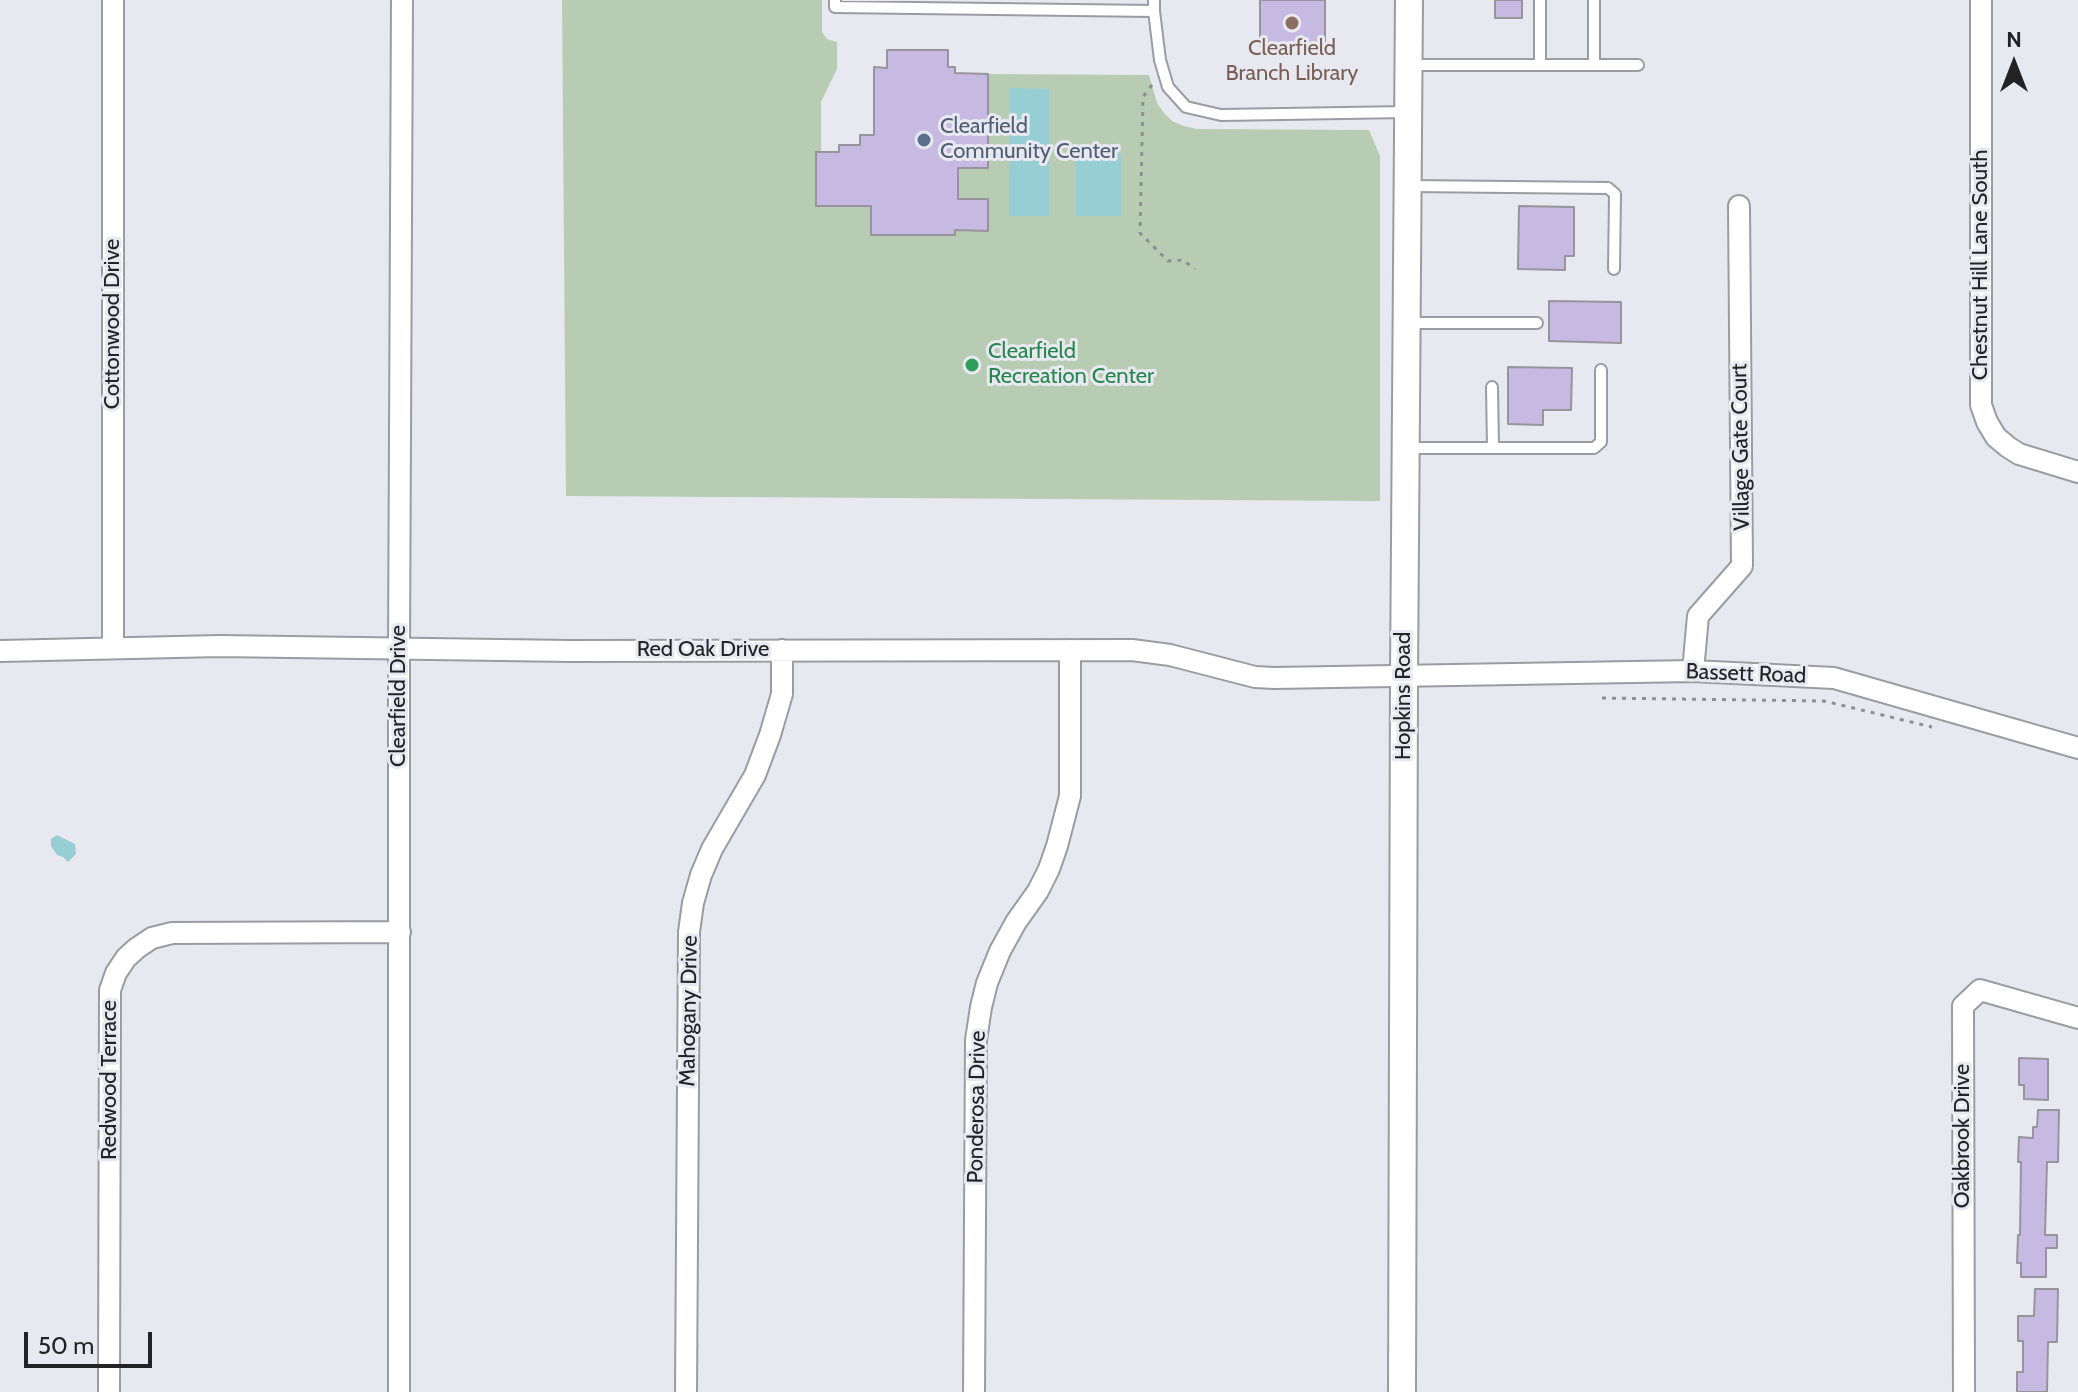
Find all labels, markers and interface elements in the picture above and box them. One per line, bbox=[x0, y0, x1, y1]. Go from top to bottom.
marker: Clearfield Branch Library bbox=[1283, 14, 1301, 32]
north arrow bbox=[1974, 24, 2054, 104]
text: N bbox=[2006, 26, 2022, 53]
place label: Clearfield Branch Library bbox=[1226, 36, 1358, 88]
place label: Clearfield Community Center bbox=[940, 114, 1118, 166]
marker: Clearfield Community Center bbox=[915, 131, 933, 149]
street label: Chestnut Hill Lane South bbox=[1968, 150, 1994, 380]
street label: Cottonwood Drive bbox=[100, 239, 126, 409]
place label: Clearfield Recreation Center bbox=[988, 339, 1154, 390]
marker: Clearfield Recreation Center bbox=[963, 356, 981, 374]
street label: Village Gate Court bbox=[1726, 363, 1756, 531]
street label: Clearfield Drive bbox=[386, 625, 412, 767]
street label: Hopkins Road bbox=[1391, 632, 1417, 760]
street label: Red Oak Drive bbox=[637, 637, 769, 663]
street label: Bassett Road bbox=[1685, 659, 1807, 689]
street label: Mahogany Drive bbox=[674, 935, 704, 1087]
street label: Redwood Terrace bbox=[97, 1000, 123, 1160]
street label: Ponderosa Drive bbox=[962, 1030, 992, 1184]
street label: Oakbrook Drive bbox=[1950, 1064, 1976, 1208]
scale bar bbox=[28, 1316, 156, 1366]
text: 50 m bbox=[38, 1331, 94, 1360]

